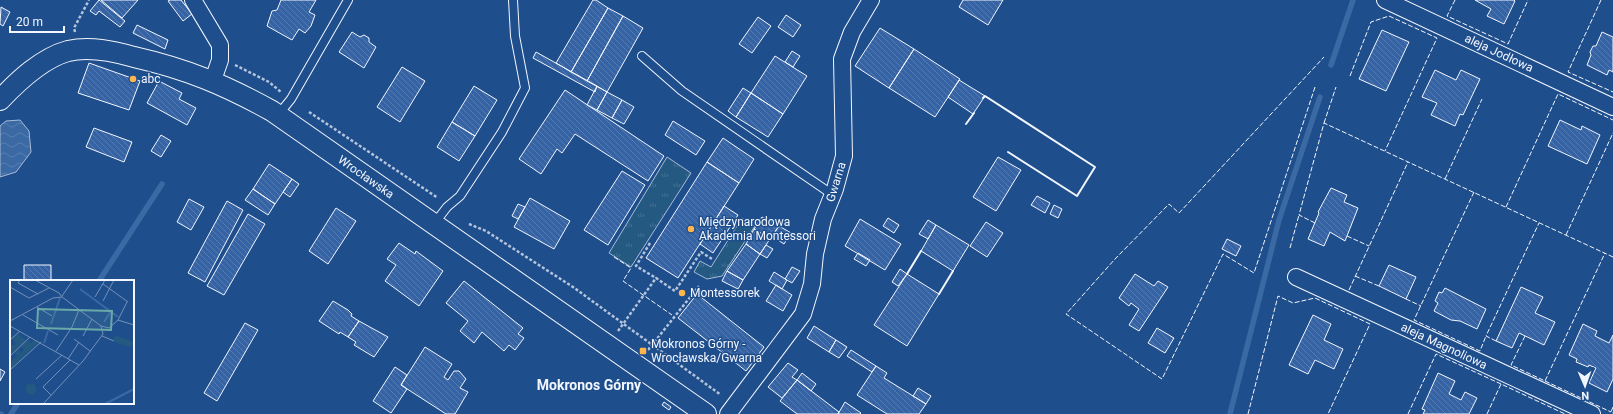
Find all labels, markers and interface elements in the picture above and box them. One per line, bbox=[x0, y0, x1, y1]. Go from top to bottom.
scale bar bbox=[10, 8, 64, 34]
text: 20 m bbox=[16, 15, 43, 29]
street label: aleja Jodłowa bbox=[1462, 31, 1536, 75]
place label: abc bbox=[141, 72, 161, 86]
marker: abc bbox=[128, 74, 138, 84]
street label: Wrocławska bbox=[335, 153, 397, 201]
street label: Gwarna bbox=[823, 160, 849, 204]
place label: Międzynarodowa Akademia Montessori bbox=[699, 215, 816, 243]
marker: Międzynarodowa Akademia Montessori bbox=[686, 224, 696, 234]
inset map bbox=[10, 280, 134, 404]
place label: Montessorek bbox=[690, 286, 761, 300]
marker: Montessorek bbox=[677, 288, 687, 298]
street label: aleja Magnoliowa bbox=[1399, 320, 1489, 372]
place label: Mokronos Górny - Wrocławska/Gwarna bbox=[651, 337, 762, 365]
marker: Mokronos Górny - Wrocławska/Gwarna bbox=[638, 346, 648, 356]
north arrow bbox=[1565, 366, 1605, 406]
district label: Mokronos Górny bbox=[537, 377, 642, 393]
text: N bbox=[1581, 389, 1589, 402]

